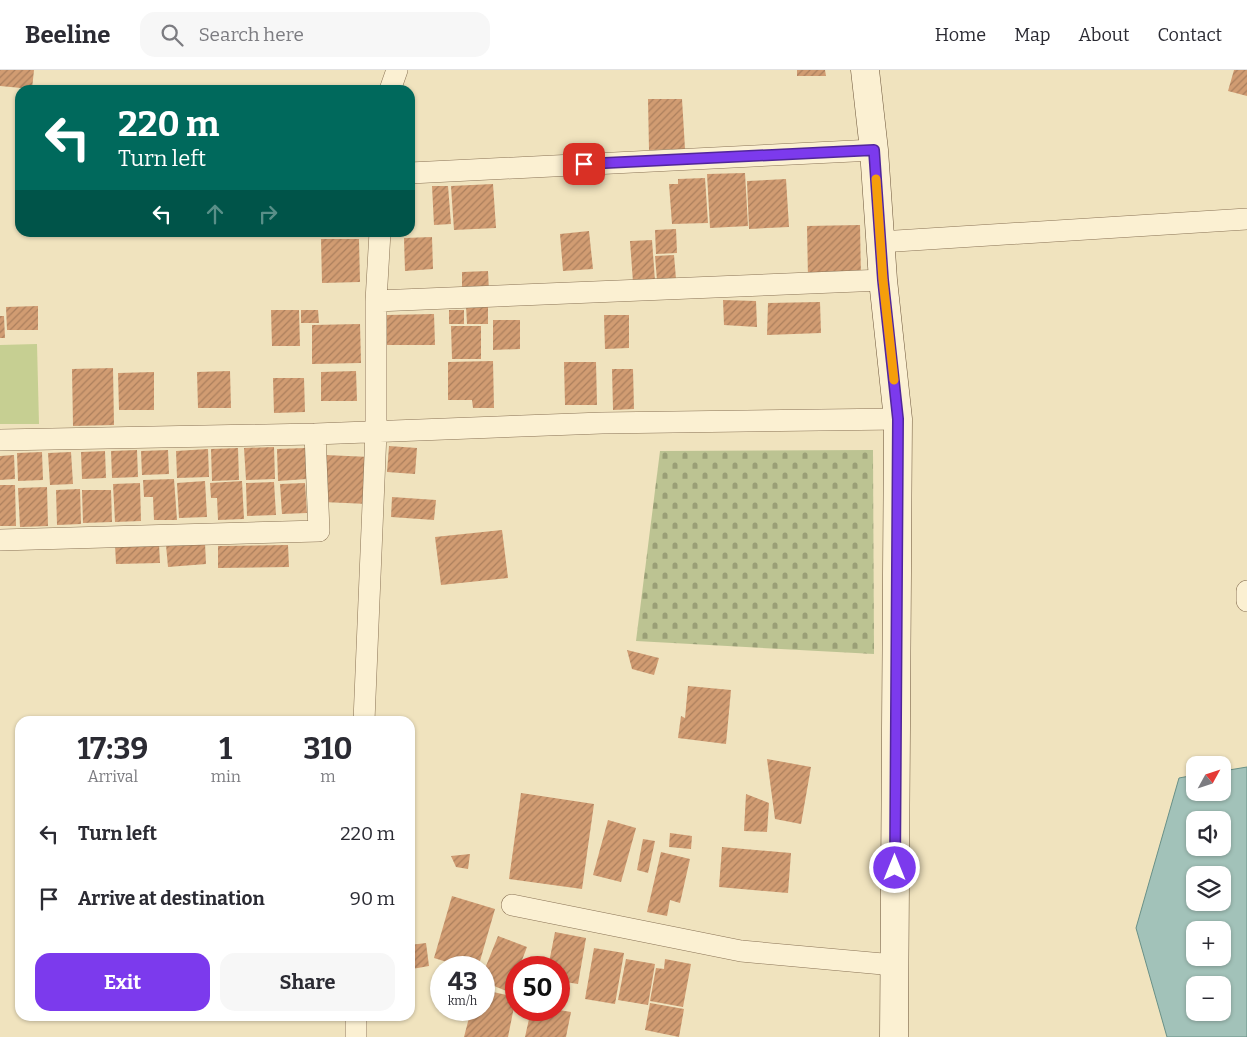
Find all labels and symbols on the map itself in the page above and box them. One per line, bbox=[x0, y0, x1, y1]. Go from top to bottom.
pin bbox=[563, 143, 605, 185]
north arrow bbox=[1186, 756, 1231, 801]
position arrow bbox=[868, 841, 920, 893]
speed limit sign: 50 bbox=[505, 956, 570, 1021]

